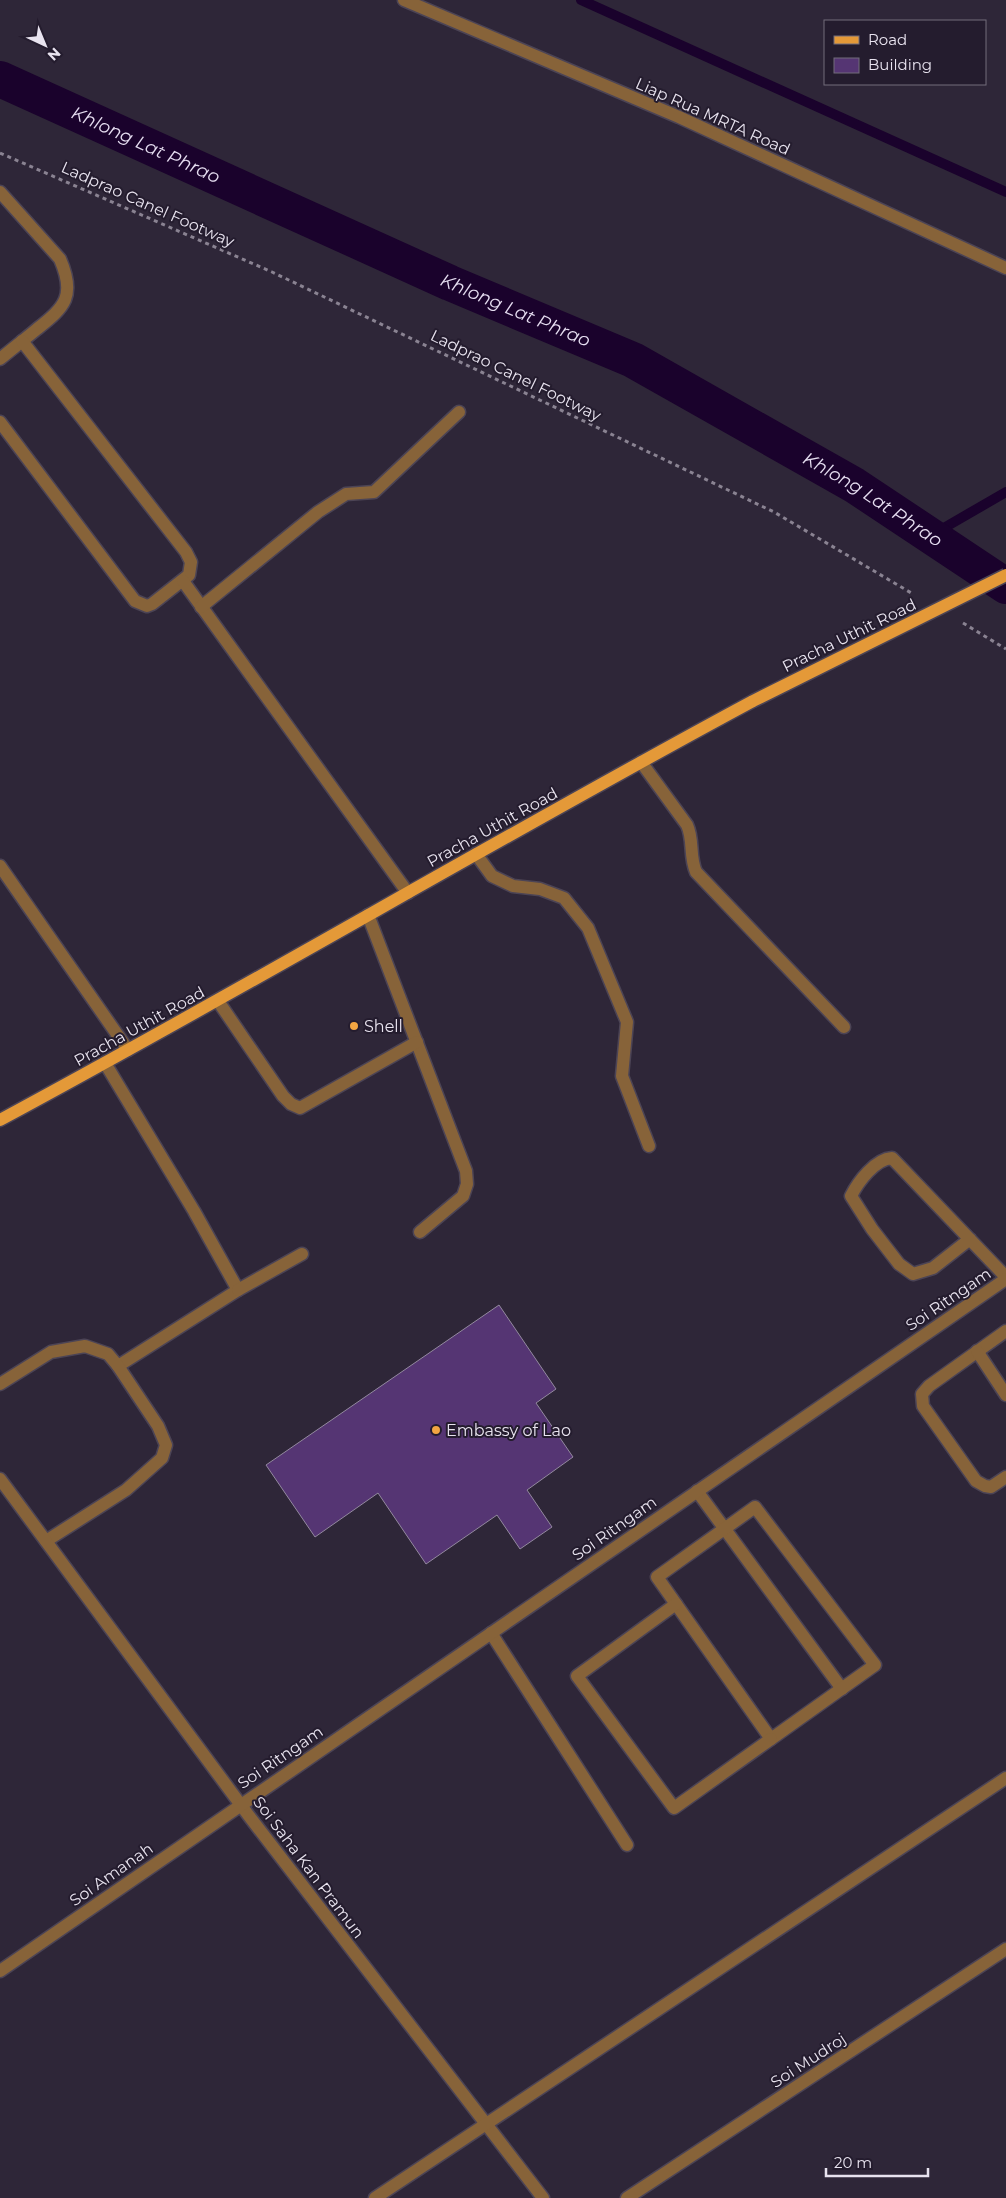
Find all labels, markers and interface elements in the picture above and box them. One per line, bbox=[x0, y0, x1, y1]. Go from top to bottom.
north arrow bbox=[20, 20, 70, 70]
legend bbox=[824, 20, 986, 85]
text: Road bbox=[868, 30, 907, 49]
text: N bbox=[44, 44, 64, 65]
text: Building bbox=[868, 55, 932, 74]
street label: Liap Rua MRTA Road bbox=[633, 74, 793, 159]
water label: Khlong Lat Phrao bbox=[68, 102, 223, 188]
street label: Ladprao Canel Footway bbox=[58, 158, 238, 251]
water label: Khlong Lat Phrao bbox=[437, 269, 594, 352]
street label: Ladprao Canel Footway bbox=[427, 326, 604, 425]
water label: Khlong Lat Phrao bbox=[799, 447, 947, 552]
street label: Pracha Uthit Road bbox=[779, 595, 919, 676]
street label: Pracha Uthit Road bbox=[424, 784, 561, 871]
street label: Pracha Uthit Road bbox=[71, 983, 208, 1070]
place label: Shell bbox=[364, 1017, 403, 1036]
marker: Shell bbox=[348, 1020, 360, 1032]
street label: Soi Ritngam bbox=[902, 1264, 995, 1335]
place label: Embassy of Lao bbox=[446, 1421, 571, 1440]
marker: Embassy of Lao bbox=[430, 1424, 442, 1436]
street label: Soi Ritngam bbox=[568, 1492, 660, 1565]
street label: Soi Ritngam bbox=[234, 1722, 327, 1793]
street label: Soi Saha Kan Pramun bbox=[249, 1793, 368, 1942]
street label: Soi Amanah bbox=[66, 1839, 157, 1910]
street label: Soi Mudroj bbox=[767, 2029, 849, 2092]
scale bar bbox=[826, 2146, 928, 2178]
text: 20 m bbox=[834, 2153, 872, 2172]

